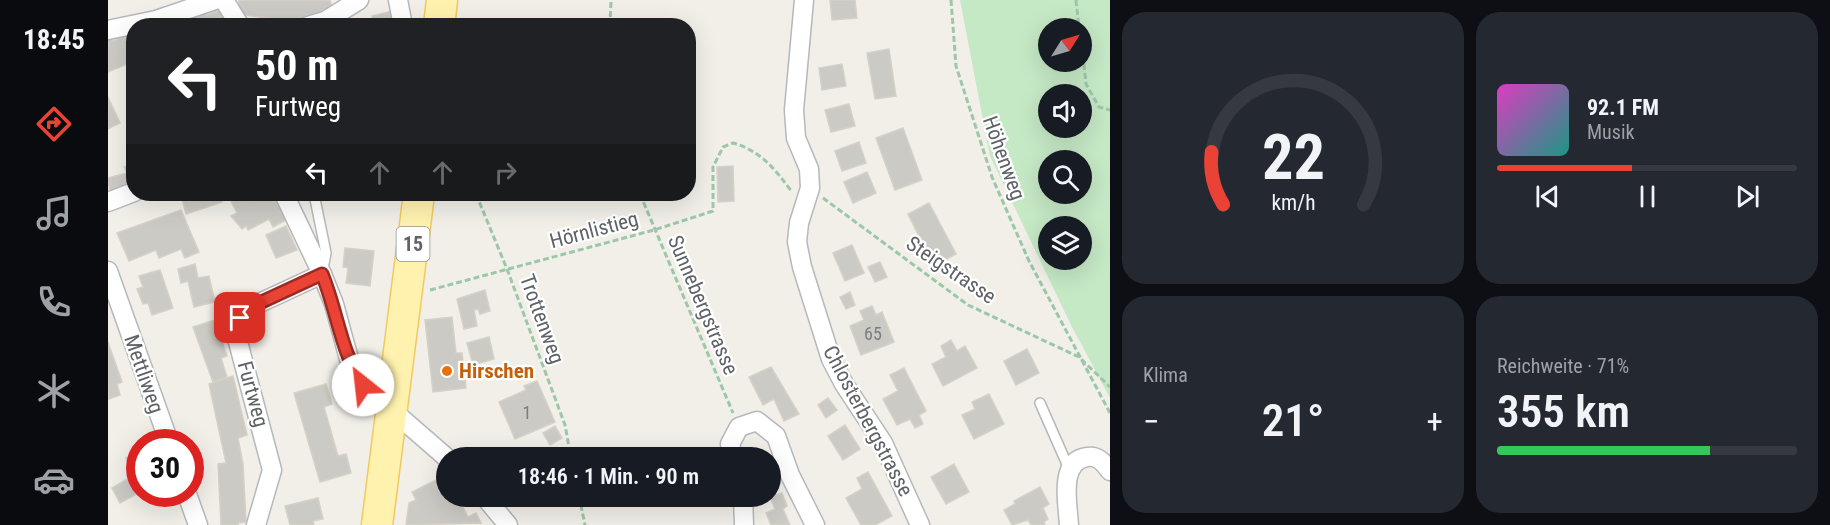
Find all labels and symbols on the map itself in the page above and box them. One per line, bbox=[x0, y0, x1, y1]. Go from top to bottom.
north arrow bbox=[1038, 18, 1092, 72]
street label: Höhenweg bbox=[978, 113, 1030, 203]
street label: Hörnlistieg bbox=[547, 207, 641, 253]
road number: 15 bbox=[396, 227, 430, 261]
street label: Steigstrasse bbox=[902, 231, 1001, 309]
street label: Sunnebergstrasse bbox=[663, 232, 743, 378]
street label: Trottenweg bbox=[515, 271, 569, 367]
pin bbox=[214, 292, 265, 343]
house number: 65 bbox=[864, 323, 882, 344]
street label: Mettliweg bbox=[119, 332, 169, 416]
street label: Chlosterbergstrasse bbox=[818, 342, 918, 501]
position arrow bbox=[331, 353, 395, 417]
street label: Furtweg bbox=[233, 359, 273, 429]
place label: Hirschen bbox=[459, 359, 534, 383]
marker: Hirschen bbox=[440, 364, 454, 378]
house number: 1 bbox=[523, 402, 531, 423]
speed limit sign: 30 bbox=[126, 429, 204, 507]

